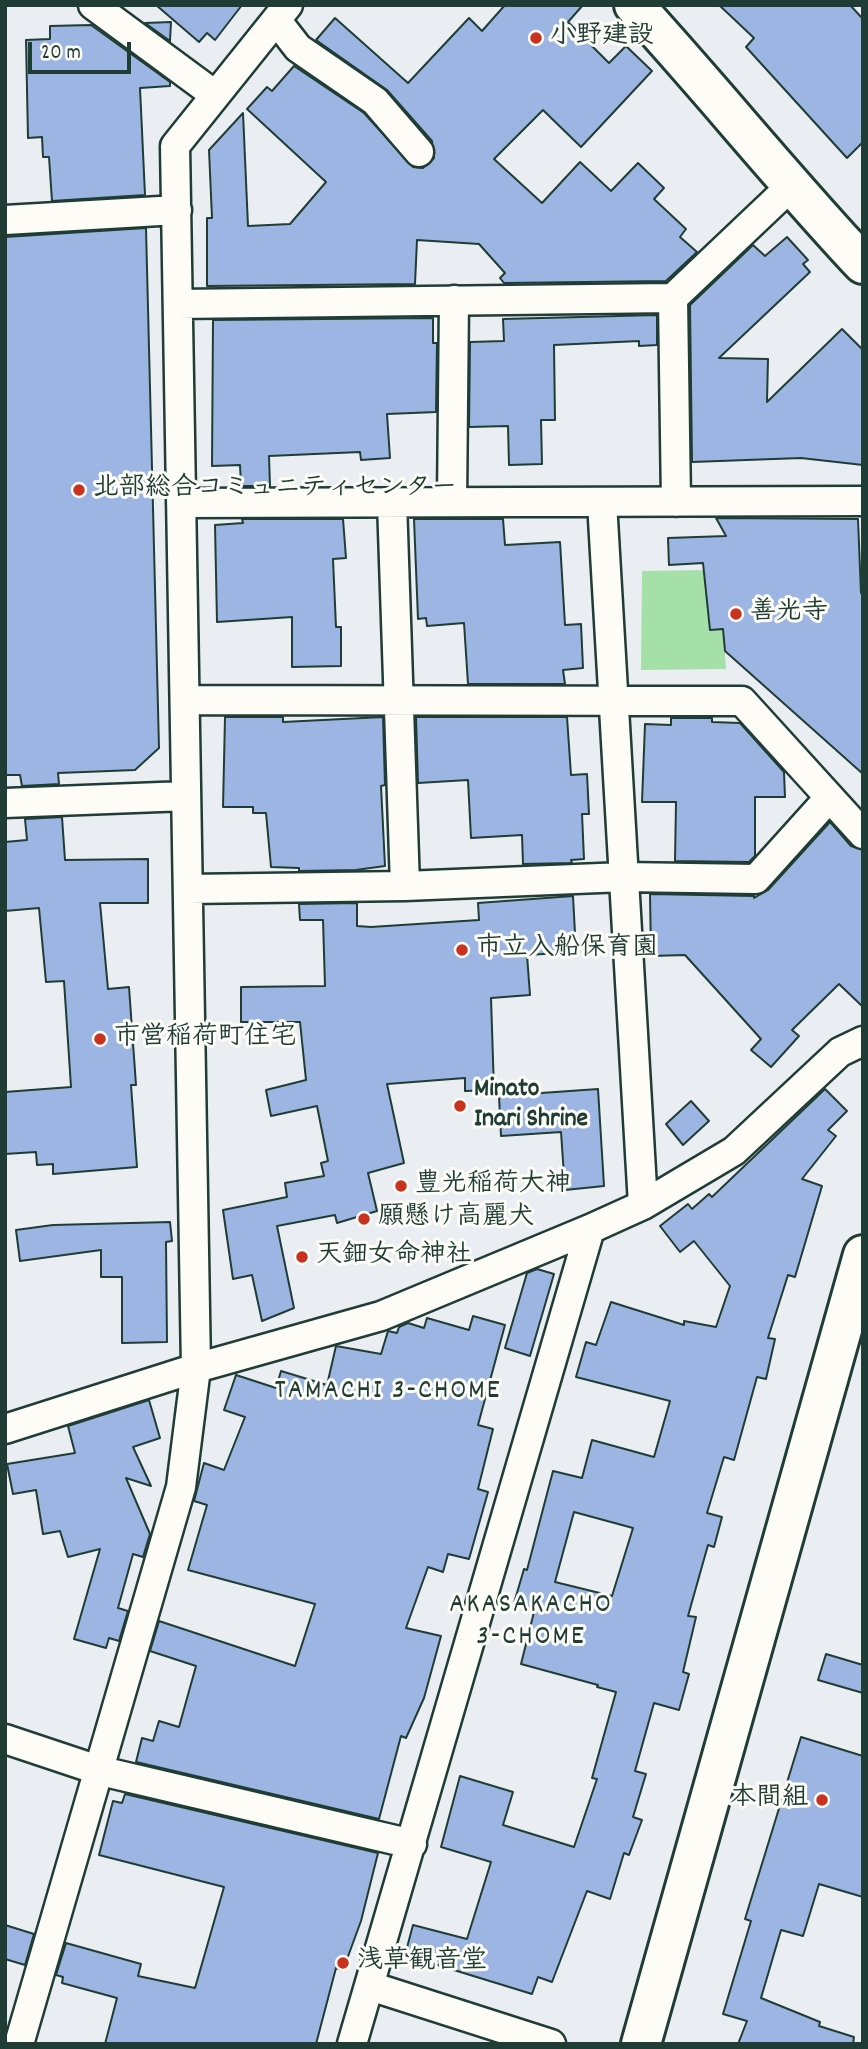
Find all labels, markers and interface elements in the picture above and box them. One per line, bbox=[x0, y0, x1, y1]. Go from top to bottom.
place label: 小野建設 bbox=[550, 22, 654, 54]
scale bar bbox=[32, 28, 135, 72]
marker: 小野建設 bbox=[528, 30, 544, 46]
text: 20 m bbox=[41, 39, 81, 69]
place label: 北部総合コミュニティセンター bbox=[93, 474, 457, 506]
marker: 北部総合コミュニティセンター bbox=[71, 482, 87, 498]
place label: 善光寺 bbox=[750, 598, 828, 630]
marker: 善光寺 bbox=[728, 606, 744, 622]
place label: 市立入船保育園 bbox=[476, 934, 658, 966]
marker: 市立入船保育園 bbox=[454, 942, 470, 958]
place label: 市営稲荷町住宅 bbox=[114, 1023, 296, 1055]
marker: 市営稲荷町住宅 bbox=[92, 1031, 108, 1047]
place label: Minato Inari Shrine bbox=[474, 1075, 588, 1136]
marker: Minato Inari Shrine bbox=[452, 1098, 468, 1114]
place label: 豊光稲荷大神 bbox=[415, 1170, 571, 1202]
marker: 豊光稲荷大神 bbox=[393, 1178, 409, 1194]
place label: 願懸け高麗犬 bbox=[378, 1203, 534, 1235]
marker: 願懸け高麗犬 bbox=[356, 1211, 372, 1227]
place label: 天鈿女命神社 bbox=[316, 1241, 472, 1273]
marker: 天鈿女命神社 bbox=[294, 1249, 310, 1265]
district label: TAMACHI 3-CHOME bbox=[276, 1376, 500, 1410]
district label: AKASAKACHO 3-CHOME bbox=[450, 1590, 612, 1656]
place label: 本間組 bbox=[730, 1784, 808, 1816]
marker: 本間組 bbox=[814, 1792, 830, 1808]
place label: 浅草観音堂 bbox=[357, 1947, 487, 1979]
marker: 浅草観音堂 bbox=[335, 1955, 351, 1971]

